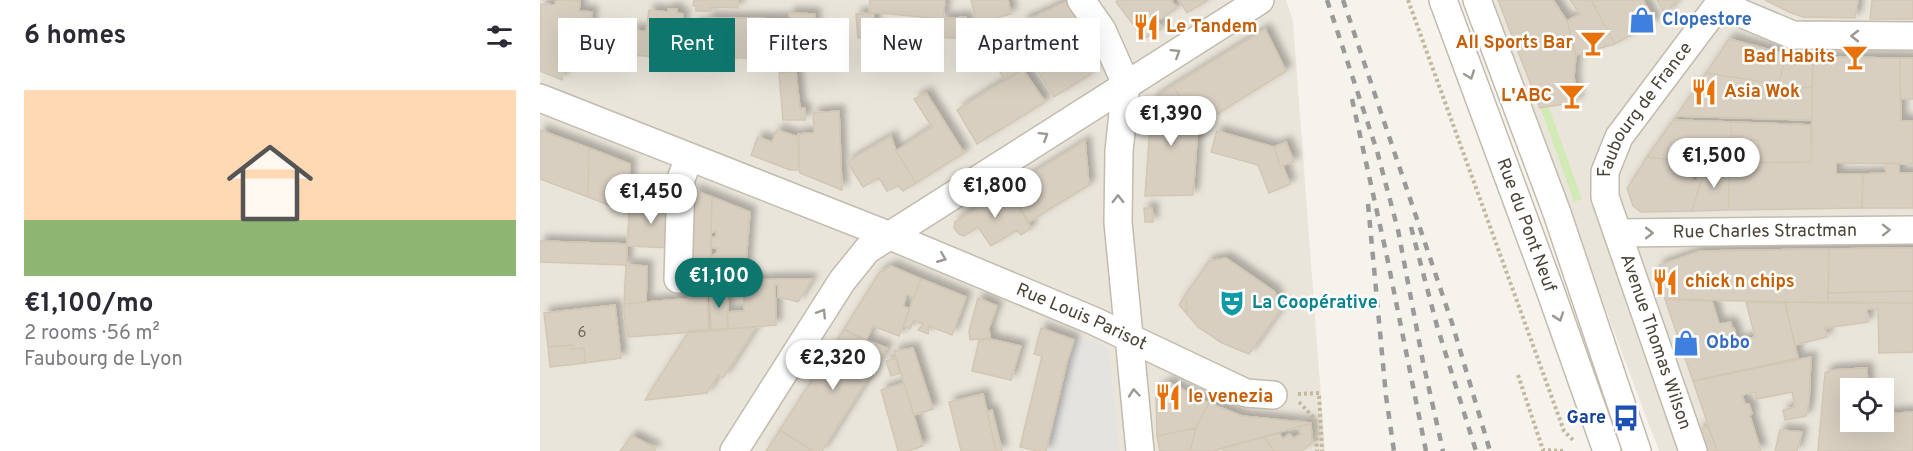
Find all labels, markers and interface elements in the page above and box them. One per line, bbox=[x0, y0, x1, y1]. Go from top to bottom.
shop icon: Clopestore bbox=[1627, 5, 1657, 35]
place label: Clopestore bbox=[1662, 9, 1752, 32]
restaurant icon: Le Tandem bbox=[1131, 12, 1161, 42]
place label: Le Tandem bbox=[1166, 16, 1258, 39]
chip: Buy bbox=[558, 18, 637, 72]
chip: Rent bbox=[649, 18, 735, 72]
chip: Filters bbox=[747, 18, 849, 72]
chip: New bbox=[861, 18, 944, 72]
chip: Apartment bbox=[956, 18, 1100, 72]
text: 6 homes bbox=[24, 20, 126, 53]
icon: filters bbox=[483, 20, 516, 53]
bar icon: All Sports Bar bbox=[1578, 28, 1608, 58]
one-way arrow bbox=[1850, 29, 1859, 42]
place label: All Sports Bar bbox=[1456, 32, 1574, 55]
street label: Faubourg de France bbox=[1594, 38, 1698, 177]
bar icon: Bad Habits bbox=[1840, 42, 1870, 72]
place label: Bad Habits bbox=[1743, 46, 1835, 69]
one-way arrow bbox=[1169, 50, 1180, 61]
one-way arrow bbox=[1463, 69, 1476, 79]
restaurant icon: Asia Wok bbox=[1689, 77, 1719, 107]
bar icon: L'ABC bbox=[1557, 81, 1587, 111]
place label: Asia Wok bbox=[1724, 81, 1800, 104]
place label: L'ABC bbox=[1501, 85, 1552, 108]
pin: €1,390 bbox=[1122, 96, 1220, 147]
text: €1,390 bbox=[1139, 102, 1203, 128]
icon: home bbox=[216, 129, 324, 237]
one-way arrow bbox=[1037, 132, 1048, 143]
pin: €1,500 bbox=[1665, 138, 1763, 189]
text: €1,500 bbox=[1682, 144, 1746, 170]
street label: Rue du Pont Neuf bbox=[1491, 155, 1561, 295]
pin: €1,800 bbox=[946, 168, 1044, 219]
pin: €1,450 bbox=[602, 174, 700, 225]
text: €1,800 bbox=[963, 174, 1027, 200]
text: €1,450 bbox=[619, 180, 683, 206]
one-way arrow bbox=[1112, 194, 1125, 203]
street label: Rue Charles Stractman bbox=[1673, 219, 1857, 244]
one-way arrow bbox=[1881, 224, 1890, 236]
one-way arrow bbox=[1645, 227, 1654, 239]
one-way arrow bbox=[935, 251, 946, 263]
street label: Avenue Thomas Wilson bbox=[1614, 251, 1696, 433]
pin: €1,100 bbox=[670, 258, 768, 309]
text: €1,100 bbox=[689, 264, 749, 290]
restaurant icon: chick n chips bbox=[1650, 267, 1680, 297]
place label: chick n chips bbox=[1685, 271, 1795, 294]
street label: Rue Louis Parisot bbox=[1013, 278, 1150, 356]
text: €1,100/mo bbox=[24, 288, 154, 321]
theatre icon: La Coopérative bbox=[1217, 288, 1247, 318]
place label: La Coopérative bbox=[1252, 292, 1378, 315]
one-way arrow bbox=[814, 309, 826, 319]
one-way arrow bbox=[1552, 311, 1565, 322]
text: 2 rooms · 56 m² bbox=[24, 321, 160, 347]
house number: 6 bbox=[578, 324, 587, 343]
shop icon: Obbo bbox=[1671, 328, 1701, 358]
place label: Obbo bbox=[1706, 332, 1750, 355]
pin: €2,320 bbox=[784, 340, 882, 391]
text: €2,320 bbox=[800, 346, 866, 372]
text: Faubourg de Lyon bbox=[24, 347, 183, 373]
map controls bbox=[1840, 378, 1894, 432]
button: locate bbox=[1840, 378, 1894, 432]
restaurant icon: le venezia bbox=[1153, 382, 1183, 412]
place label: le venezia bbox=[1188, 386, 1273, 409]
one-way arrow bbox=[1128, 388, 1141, 397]
bus stop icon: Gare bbox=[1611, 403, 1641, 433]
place label: Gare bbox=[1567, 407, 1606, 430]

